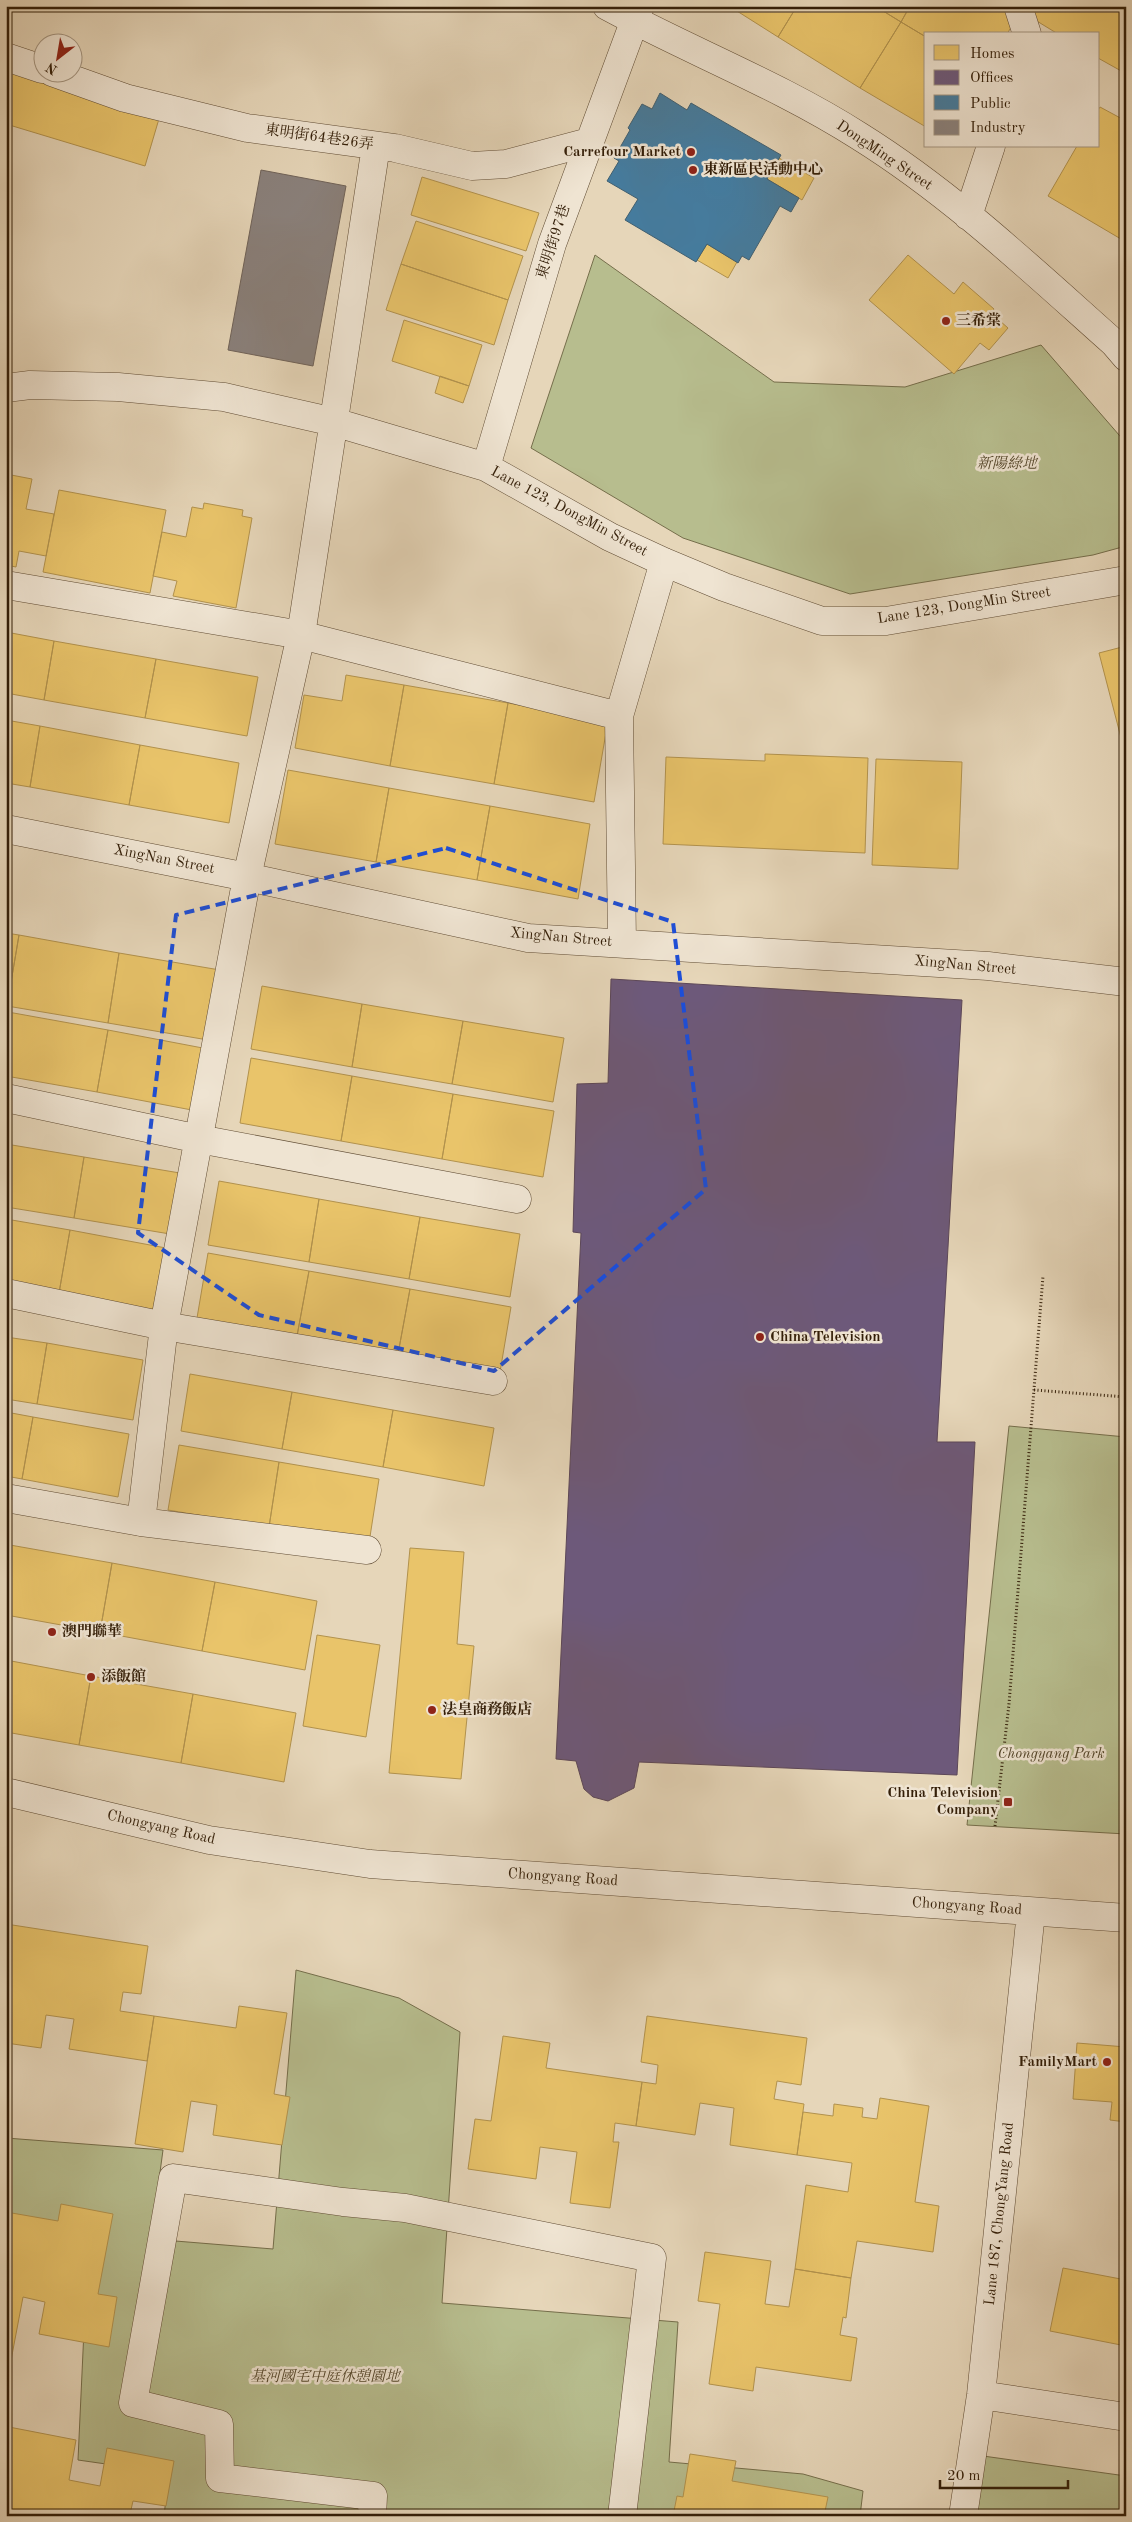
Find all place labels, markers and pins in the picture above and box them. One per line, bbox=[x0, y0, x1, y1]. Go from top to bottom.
place label: Carrefour Market bbox=[563, 145, 682, 160]
marker: Carrefour Market bbox=[685, 146, 697, 158]
place label: 東新區民活動中心 bbox=[703, 160, 823, 178]
marker: 東新區民活動中心 bbox=[687, 164, 699, 176]
place label: 三希棠 bbox=[956, 312, 1001, 329]
marker: 三希棠 bbox=[940, 315, 952, 327]
place label: China Television bbox=[770, 1330, 881, 1345]
marker: China Television bbox=[754, 1331, 766, 1343]
place label: 澳門聯華 bbox=[62, 1623, 122, 1640]
marker: 澳門聯華 bbox=[46, 1626, 58, 1638]
place label: 添飯館 bbox=[101, 1668, 146, 1685]
marker: 添飯館 bbox=[85, 1671, 97, 1683]
place label: 法皇商務飯店 bbox=[442, 1700, 532, 1718]
marker: 法皇商務飯店 bbox=[426, 1704, 438, 1716]
place label: China Television Company bbox=[887, 1786, 998, 1818]
marker: China Television Company bbox=[1002, 1796, 1014, 1808]
place label: FamilyMart bbox=[1018, 2055, 1098, 2070]
marker: FamilyMart bbox=[1101, 2056, 1113, 2068]

